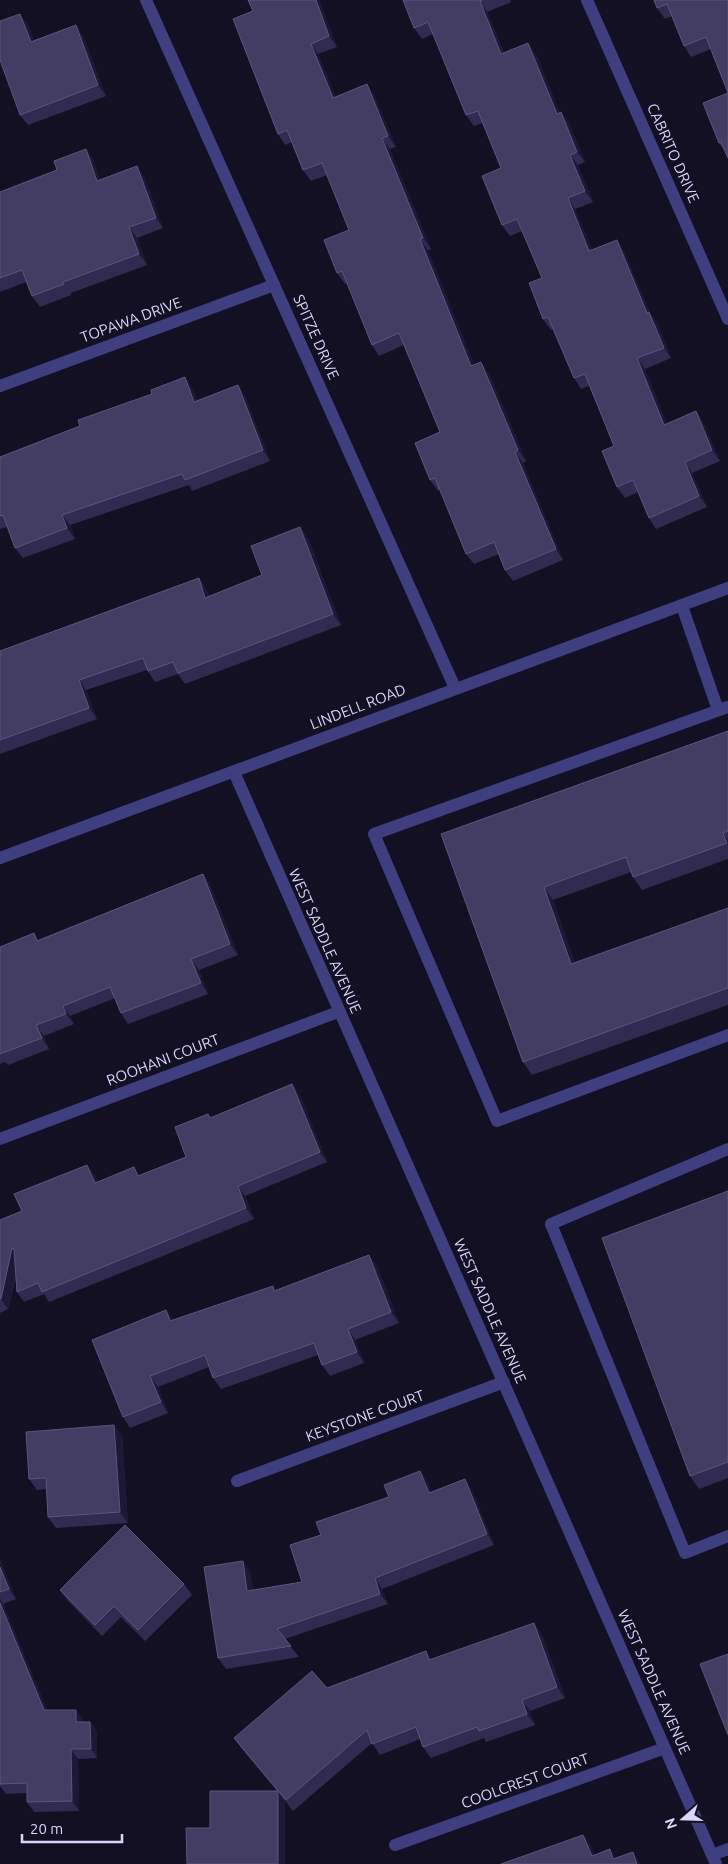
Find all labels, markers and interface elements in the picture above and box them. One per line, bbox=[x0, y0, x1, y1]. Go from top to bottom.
street label: CABRITO DRIVE bbox=[644, 101, 703, 205]
street label: SPITZE DRIVE bbox=[290, 292, 343, 382]
street label: TOPAWA DRIVE bbox=[78, 293, 184, 346]
street label: LINDELL ROAD bbox=[308, 680, 408, 733]
street label: WEST SADDLE AVENUE bbox=[286, 866, 365, 1016]
street label: ROOHANI COURT bbox=[104, 1030, 222, 1089]
street label: WEST SADDLE AVENUE bbox=[451, 1236, 530, 1386]
street label: KEYSTONE COURT bbox=[303, 1386, 427, 1445]
street label: WEST SADDLE AVENUE bbox=[615, 1607, 694, 1757]
street label: COOLCREST COURT bbox=[459, 1749, 592, 1812]
north arrow bbox=[658, 1794, 708, 1844]
scale bar bbox=[22, 1812, 122, 1844]
text: N bbox=[661, 1816, 680, 1831]
text: 20 m bbox=[30, 1820, 63, 1837]

